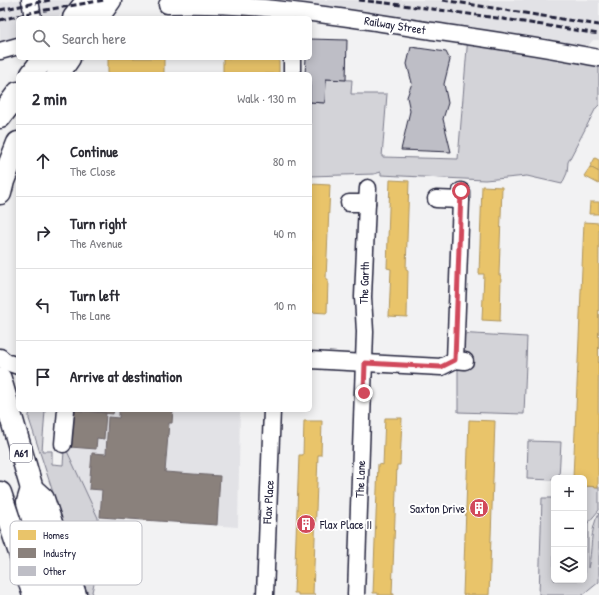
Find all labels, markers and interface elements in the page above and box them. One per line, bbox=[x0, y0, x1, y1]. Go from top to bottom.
street label: Railway Street bbox=[363, 12, 428, 38]
search box bbox=[16, 16, 312, 60]
icon: search bbox=[30, 27, 52, 49]
text: Search here bbox=[62, 28, 126, 49]
text: 2 min bbox=[32, 87, 67, 110]
text: Walk · 130 m bbox=[237, 89, 296, 107]
text: Continue bbox=[70, 141, 118, 162]
icon: ahead bbox=[32, 150, 54, 172]
text: 80 m bbox=[273, 152, 296, 170]
text: The Close bbox=[70, 162, 116, 180]
route start bbox=[452, 182, 470, 200]
text: Turn right bbox=[70, 213, 126, 234]
icon: right bbox=[32, 222, 54, 244]
text: 40 m bbox=[273, 224, 296, 242]
text: The Avenue bbox=[70, 234, 123, 252]
street label: The Garth bbox=[355, 261, 373, 305]
text: Turn left bbox=[70, 285, 120, 306]
icon: left bbox=[32, 294, 54, 316]
text: 10 m bbox=[274, 296, 296, 314]
text: The Lane bbox=[70, 306, 111, 324]
icon: arrive bbox=[32, 366, 54, 388]
text: Arrive at destination bbox=[70, 366, 182, 387]
route end bbox=[355, 384, 373, 402]
road number: A61 bbox=[10, 444, 32, 462]
street label: The Lane bbox=[351, 460, 369, 498]
map controls bbox=[551, 475, 587, 583]
button: + bbox=[551, 475, 587, 511]
street label: Flax Place bbox=[258, 480, 278, 525]
building icon: Saxton Drive bbox=[468, 497, 490, 519]
place label: Saxton Drive bbox=[410, 500, 465, 517]
button: − bbox=[551, 511, 587, 547]
building icon: Flax Place II bbox=[295, 513, 317, 535]
place label: Flax Place II bbox=[319, 516, 372, 533]
legend bbox=[10, 521, 142, 585]
text: Homes bbox=[43, 528, 69, 542]
text: Industry bbox=[43, 546, 77, 560]
button: layers bbox=[551, 547, 587, 583]
text: Other bbox=[43, 564, 67, 578]

